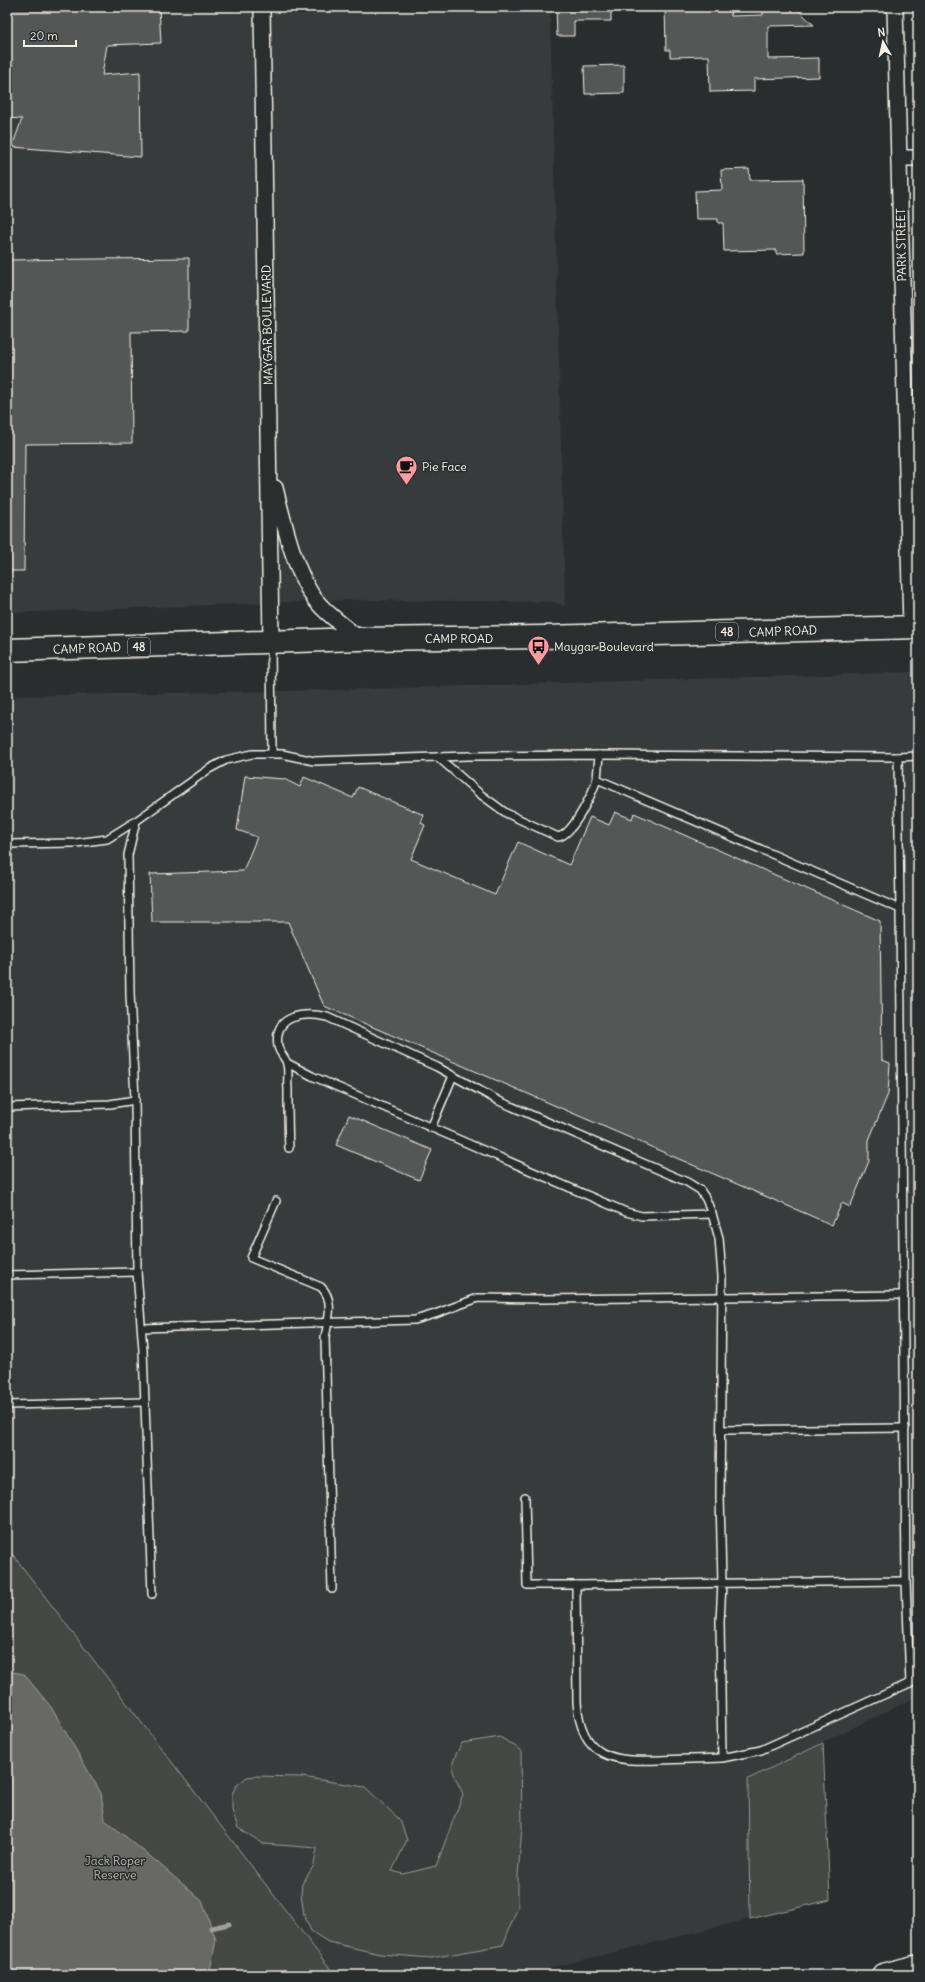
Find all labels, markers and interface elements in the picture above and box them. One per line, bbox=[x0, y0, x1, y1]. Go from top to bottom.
scale bar bbox=[24, 22, 76, 48]
north arrow bbox=[863, 22, 903, 62]
text: N bbox=[877, 25, 886, 40]
text: 20 m bbox=[30, 28, 58, 43]
street label: PARK STREET bbox=[893, 208, 909, 282]
street label: MAYGAR BOULEVARD bbox=[258, 265, 276, 385]
cafe icon: Pie Face bbox=[394, 453, 420, 486]
place label: Pie Face bbox=[422, 459, 467, 474]
street label: CAMP ROAD bbox=[749, 622, 817, 640]
road number: 48 bbox=[716, 623, 738, 641]
street label: CAMP ROAD bbox=[425, 631, 493, 646]
bus stop icon: Maygar Boulevard bbox=[525, 633, 551, 666]
road number: 48 bbox=[128, 638, 150, 656]
street label: CAMP ROAD bbox=[53, 639, 121, 657]
place label: Maygar Boulevard bbox=[554, 639, 654, 654]
park label: Jack Roper Reserve bbox=[85, 1853, 145, 1882]

